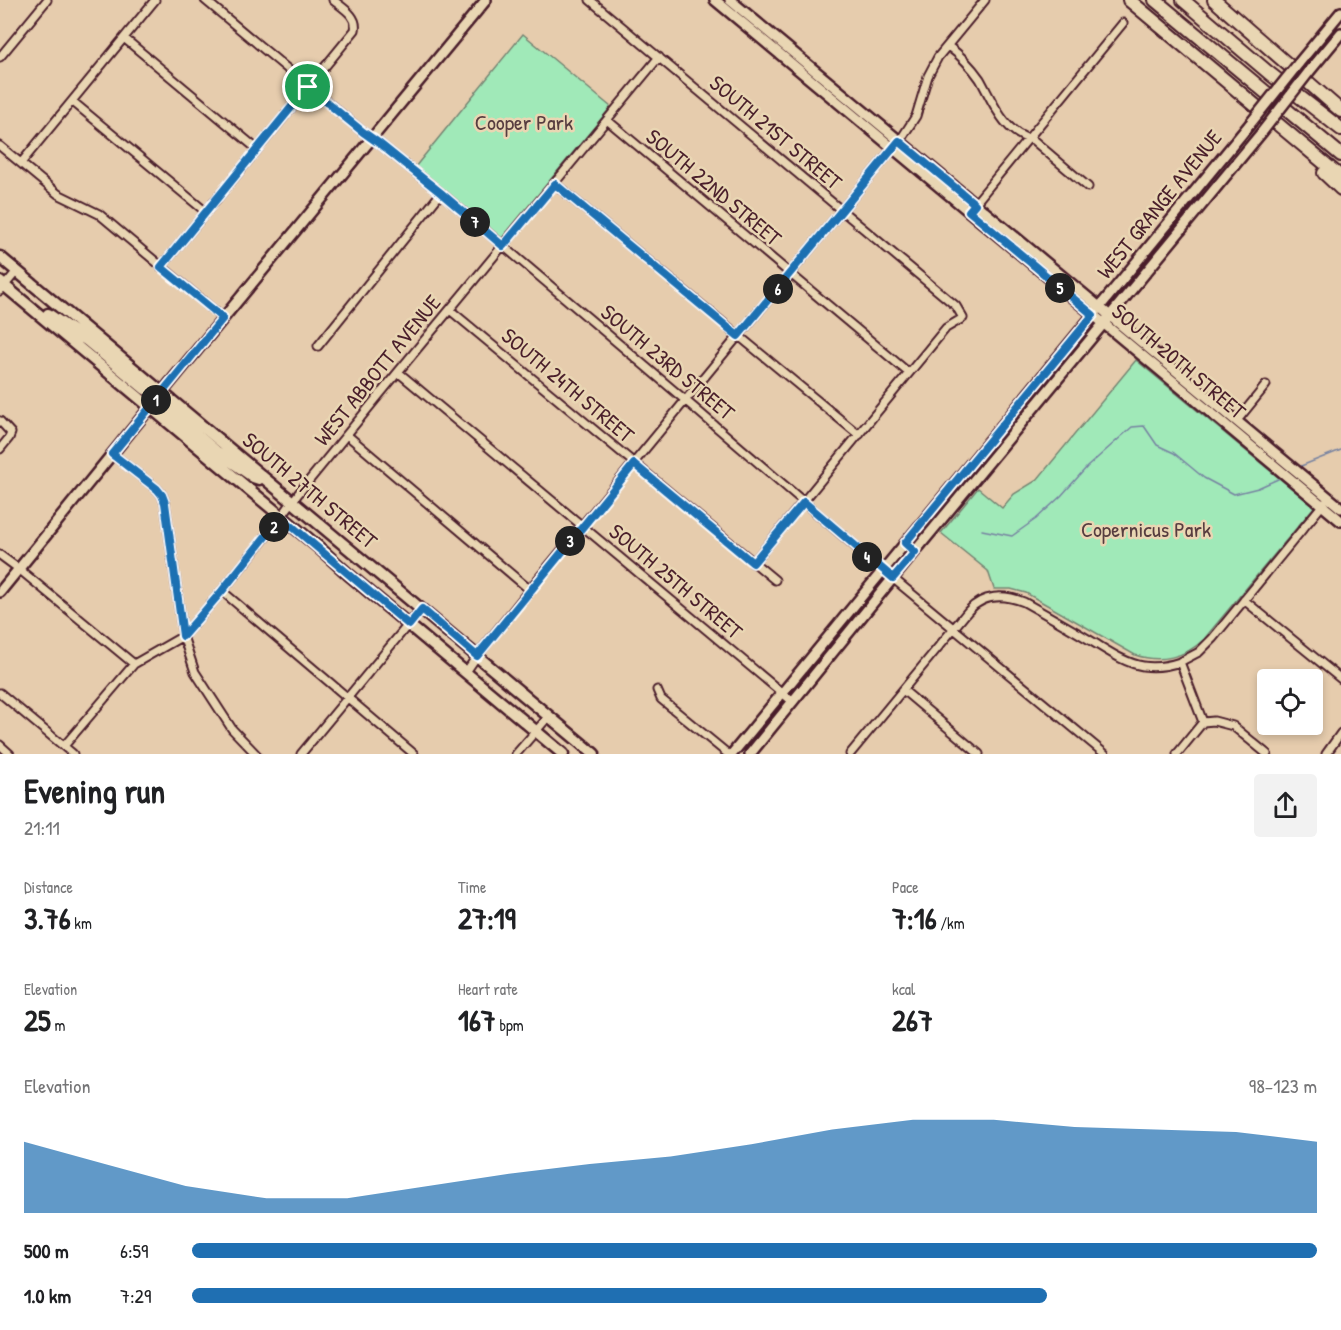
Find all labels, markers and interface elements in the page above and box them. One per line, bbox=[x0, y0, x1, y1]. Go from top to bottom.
pin bbox=[282, 61, 333, 112]
street label: SOUTH 21ST STREET bbox=[704, 68, 849, 197]
icon: arrive bbox=[291, 70, 324, 103]
park label: Cooper Park bbox=[475, 107, 573, 137]
street label: SOUTH 22ND STREET bbox=[640, 122, 789, 253]
street label: WEST GRANGE AVENUE bbox=[1090, 123, 1229, 285]
pin: 7 bbox=[460, 207, 490, 237]
text: 7 bbox=[471, 211, 479, 233]
pin: 5 bbox=[1045, 273, 1075, 303]
pin: 6 bbox=[763, 274, 793, 304]
text: 5 bbox=[1057, 277, 1063, 299]
text: 6 bbox=[775, 278, 781, 300]
street label: WEST ABBOTT AVENUE bbox=[307, 288, 447, 452]
street label: SOUTH 20TH STREET bbox=[1106, 296, 1253, 426]
street label: SOUTH 23RD STREET bbox=[595, 297, 742, 427]
street label: SOUTH 24TH STREET bbox=[495, 321, 641, 450]
pin: 1 bbox=[141, 385, 171, 415]
text: 1 bbox=[153, 389, 159, 411]
street label: SOUTH 27TH STREET bbox=[238, 426, 382, 554]
pin: 2 bbox=[259, 512, 289, 542]
park label: Copernicus Park bbox=[1081, 514, 1211, 544]
street label: SOUTH 25TH STREET bbox=[603, 516, 750, 646]
pin: 3 bbox=[555, 526, 585, 556]
text: 3 bbox=[566, 530, 574, 552]
pin: 4 bbox=[852, 542, 882, 572]
text: 4 bbox=[864, 546, 870, 568]
map controls bbox=[1257, 669, 1323, 735]
button: locate bbox=[1257, 669, 1323, 735]
text: Evening run bbox=[24, 769, 165, 813]
button: share bbox=[1254, 774, 1317, 837]
text: 21:11 bbox=[24, 814, 60, 841]
text: Distance bbox=[24, 876, 73, 898]
text: Time bbox=[458, 876, 486, 898]
text: Pace bbox=[892, 876, 919, 898]
text: 3.76 bbox=[24, 898, 71, 938]
text: 27:19 bbox=[458, 898, 516, 938]
text: 7:16 bbox=[892, 898, 937, 938]
text: km bbox=[71, 912, 92, 934]
text: /km bbox=[937, 912, 965, 934]
text: Elevation bbox=[24, 978, 77, 1000]
text: Heart rate bbox=[458, 978, 518, 1000]
text: kcal bbox=[892, 978, 915, 1000]
text: 25 bbox=[24, 1000, 51, 1040]
text: 167 bbox=[458, 1000, 496, 1040]
text: 267 bbox=[892, 1000, 933, 1040]
text: m bbox=[51, 1014, 65, 1036]
text: bpm bbox=[496, 1014, 524, 1036]
text: Elevation bbox=[24, 1072, 90, 1099]
text: 98–123 m bbox=[1249, 1072, 1317, 1099]
text: 500 m bbox=[24, 1237, 69, 1264]
text: 6:59 bbox=[120, 1237, 148, 1264]
text: 1.0 km bbox=[24, 1282, 71, 1309]
text: 7:29 bbox=[120, 1282, 151, 1309]

